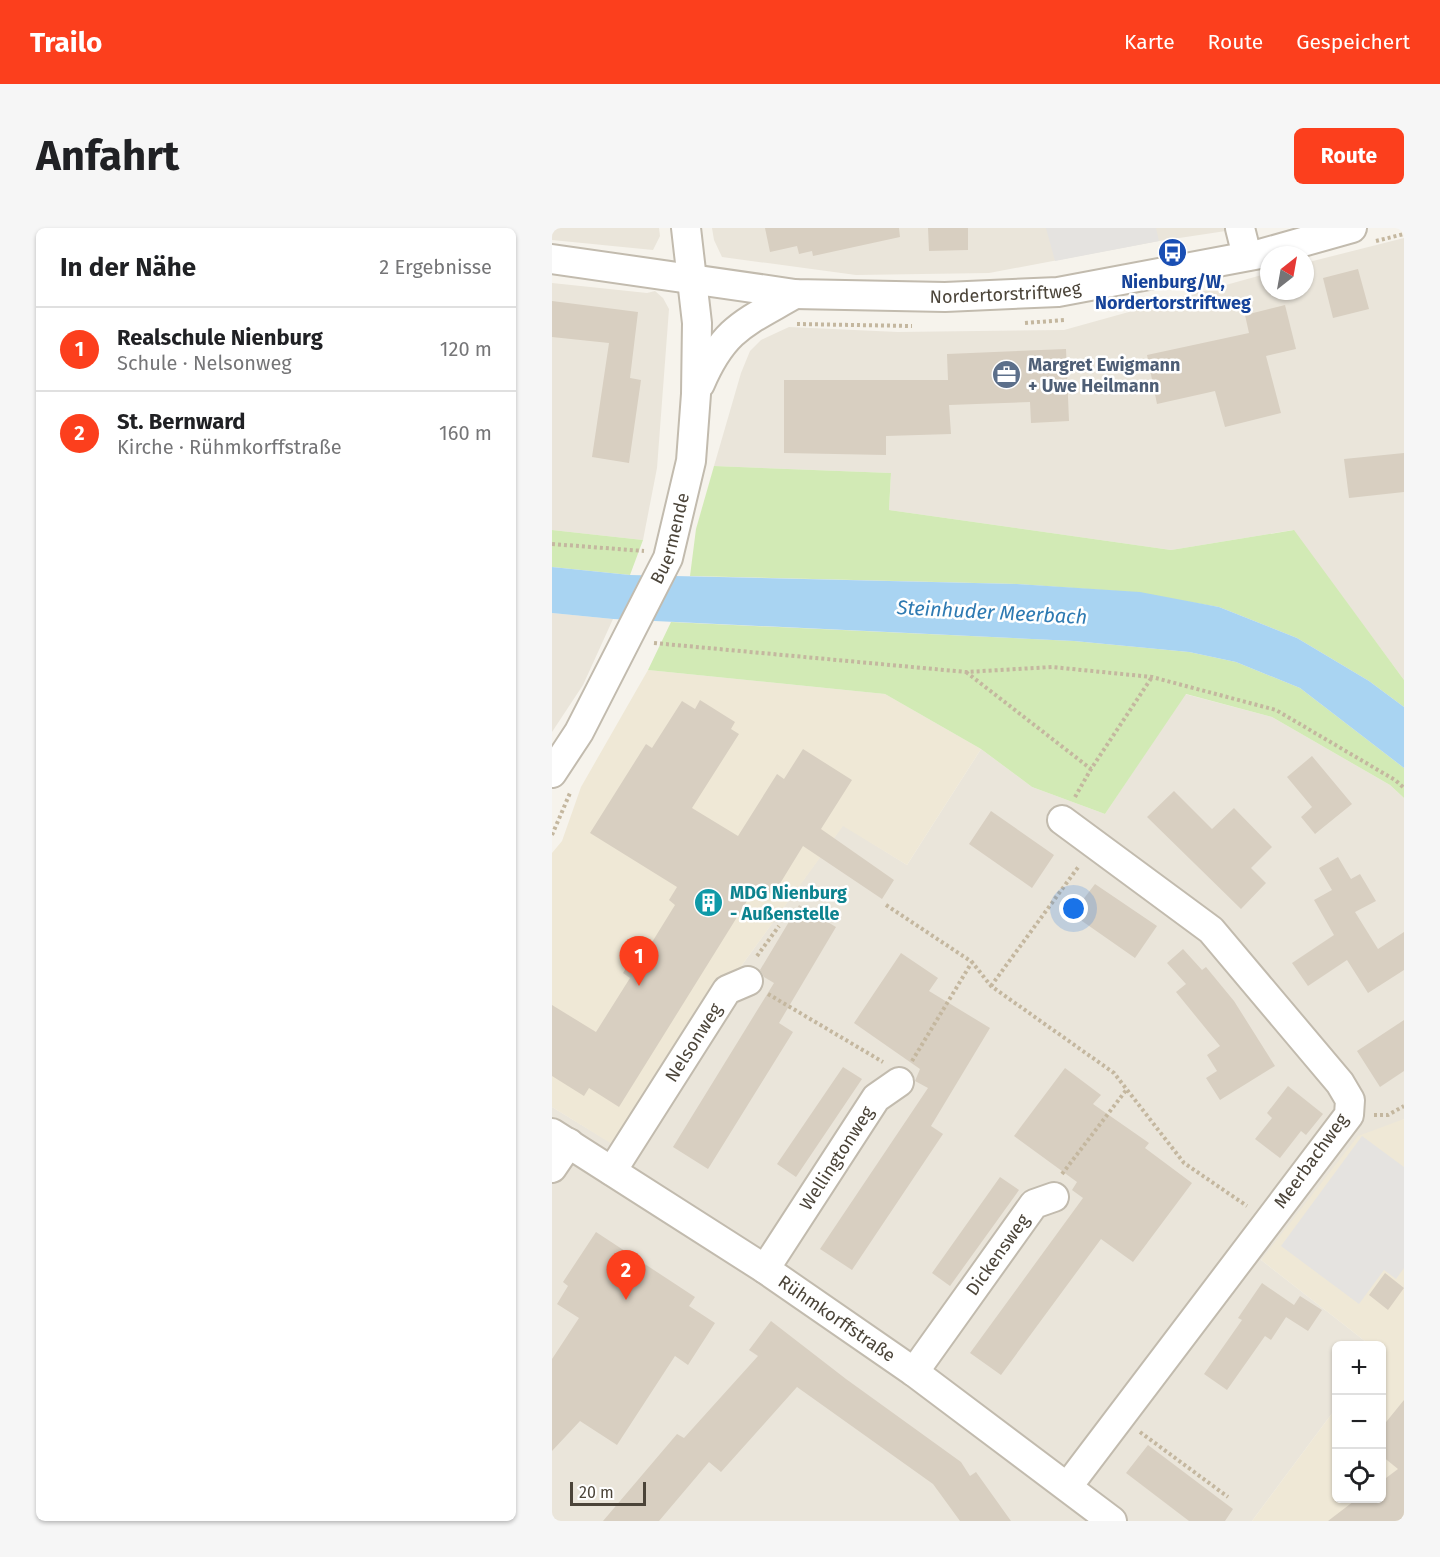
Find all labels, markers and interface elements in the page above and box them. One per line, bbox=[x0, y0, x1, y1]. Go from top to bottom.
text: Trailo bbox=[30, 26, 102, 59]
text: Karte bbox=[1124, 29, 1175, 55]
text: Route bbox=[1208, 29, 1263, 55]
text: Gespeichert bbox=[1296, 29, 1410, 55]
button: Route bbox=[1294, 128, 1404, 184]
text: Anfahrt bbox=[36, 131, 179, 181]
bus stop icon: Nienburg/W, Nordertorstriftweg bbox=[1157, 237, 1189, 269]
north arrow bbox=[1260, 246, 1314, 300]
text: In der Nähe bbox=[60, 252, 196, 283]
text: 2 Ergebnisse bbox=[379, 255, 492, 279]
place label: Nienburg/W, Nordertorstriftweg bbox=[1095, 271, 1251, 314]
street label: Nordertorstriftweg bbox=[929, 277, 1083, 308]
text: Realschule Nienburg bbox=[117, 324, 323, 351]
text: 1 bbox=[75, 337, 84, 361]
text: 120 m bbox=[440, 337, 492, 361]
text: Schule · Nelsonweg bbox=[117, 351, 292, 375]
place label: Margret Ewigmann + Uwe Heilmann bbox=[1028, 354, 1180, 397]
office icon: Margret Ewigmann + Uwe Heilmann bbox=[991, 359, 1023, 391]
text: St. Bernward bbox=[117, 408, 246, 435]
text: 2 bbox=[74, 421, 85, 445]
text: 160 m bbox=[439, 421, 492, 445]
text: Kirche · Rühmkorffstraße bbox=[117, 435, 342, 459]
street label: Buermende bbox=[646, 490, 694, 588]
water label: Steinhuder Meerbach bbox=[895, 595, 1088, 629]
place label: MDG Nienburg - Außenstelle bbox=[730, 882, 847, 925]
building icon: MDG Nienburg - Außenstelle bbox=[693, 887, 725, 919]
your location bbox=[1059, 894, 1088, 923]
pin: 1 bbox=[620, 936, 658, 986]
street label: Nelsonweg bbox=[660, 999, 727, 1086]
street label: Wellingtonweg bbox=[795, 1102, 879, 1214]
street label: Meerbachweg bbox=[1269, 1109, 1353, 1213]
street label: Dickensweg bbox=[961, 1209, 1035, 1300]
pin: 2 bbox=[606, 1250, 646, 1300]
street label: Rühmkorffstraße bbox=[774, 1271, 900, 1367]
map controls bbox=[1332, 1341, 1386, 1503]
button: + bbox=[1332, 1341, 1386, 1395]
button: − bbox=[1332, 1395, 1386, 1449]
button: locate bbox=[1332, 1449, 1386, 1503]
scale bar bbox=[570, 1479, 646, 1506]
text: 20 m bbox=[579, 1483, 614, 1502]

